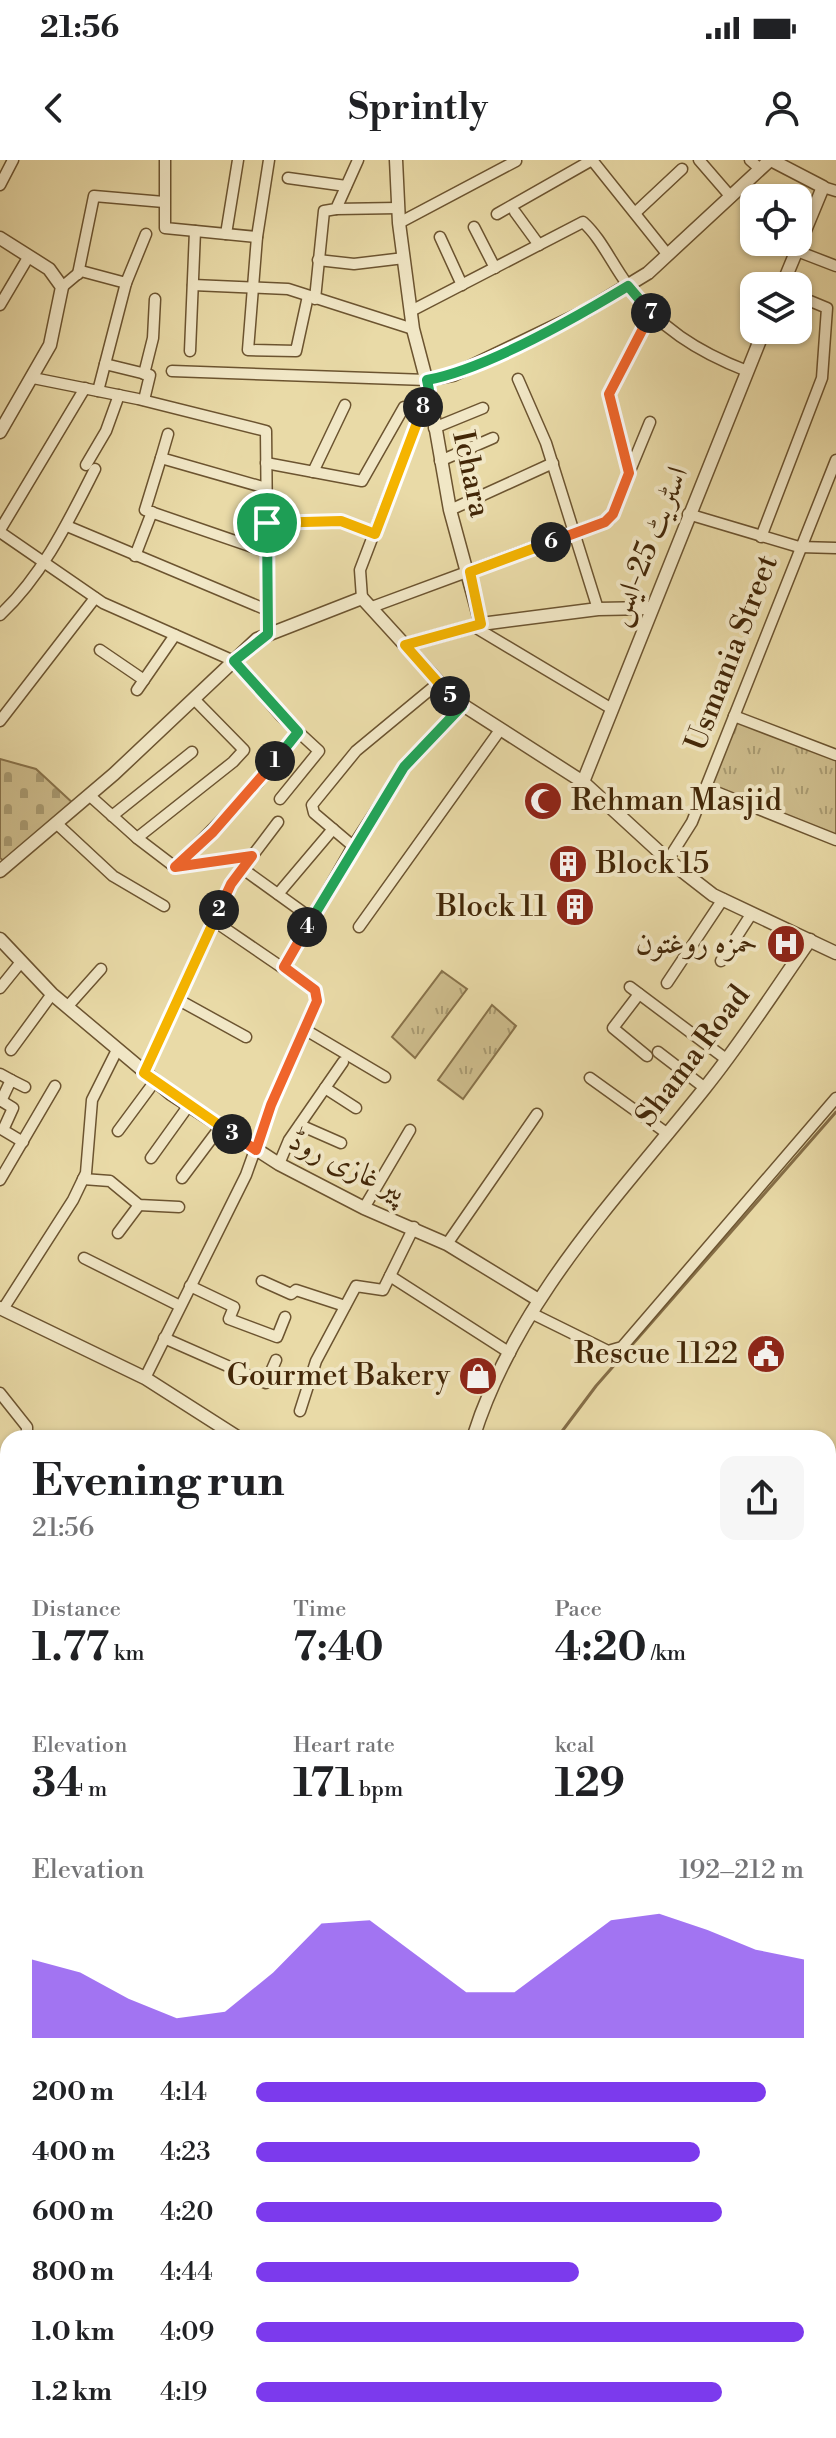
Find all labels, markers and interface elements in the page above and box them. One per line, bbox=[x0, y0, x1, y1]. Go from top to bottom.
text: 21:56 bbox=[40, 9, 119, 47]
icon: back bbox=[32, 86, 76, 130]
text: Sprintly bbox=[348, 86, 488, 131]
icon: person bbox=[760, 86, 804, 130]
map controls bbox=[740, 184, 812, 344]
button: locate bbox=[740, 184, 812, 256]
button: layers bbox=[740, 272, 812, 344]
pin: 7 bbox=[631, 293, 671, 333]
text: 7 bbox=[645, 299, 657, 326]
pin: 8 bbox=[403, 387, 443, 427]
text: 8 bbox=[416, 393, 430, 420]
street label: Ichara bbox=[443, 427, 499, 521]
street label: اسٹریٹ 25-ایس bbox=[599, 461, 697, 631]
pin bbox=[233, 489, 301, 557]
icon: arrive bbox=[245, 501, 289, 545]
pin: 6 bbox=[531, 522, 571, 562]
text: 6 bbox=[544, 528, 558, 555]
street label: Usmania Street bbox=[677, 549, 787, 756]
pin: 5 bbox=[430, 676, 470, 716]
text: 5 bbox=[443, 682, 457, 709]
pin: 1 bbox=[255, 741, 295, 781]
text: 1 bbox=[270, 747, 280, 774]
mosque icon: Rehman Masjid bbox=[522, 780, 564, 822]
place label: Rehman Masjid bbox=[571, 782, 782, 820]
building icon: Block 15 bbox=[547, 843, 589, 885]
place label: Block 15 bbox=[595, 845, 709, 883]
building icon: Block 11 bbox=[554, 886, 596, 928]
place label: Block 11 bbox=[435, 888, 547, 926]
pin: 2 bbox=[199, 890, 239, 930]
text: 2 bbox=[212, 896, 226, 923]
pin: 4 bbox=[287, 907, 327, 947]
text: 4 bbox=[300, 913, 314, 940]
hospital icon: حمزه روغتون bbox=[765, 923, 807, 965]
place label: حمزه روغتون bbox=[635, 925, 758, 963]
street label: Shama Road bbox=[627, 978, 759, 1134]
pin: 3 bbox=[212, 1114, 252, 1154]
text: 3 bbox=[225, 1120, 239, 1147]
street label: پیر غازی روڈ bbox=[282, 1121, 413, 1212]
public building icon: Rescue 1122 bbox=[745, 1333, 787, 1375]
place label: Rescue 1122 bbox=[574, 1335, 738, 1373]
shop icon: Gourmet Bakery bbox=[457, 1355, 499, 1397]
place label: Gourmet Bakery bbox=[227, 1357, 450, 1395]
text: Evening run bbox=[32, 1454, 285, 1509]
button: share bbox=[720, 1456, 804, 1540]
text: 21:56 bbox=[32, 1512, 94, 1544]
text: Distance bbox=[32, 1596, 121, 1623]
text: Time bbox=[293, 1596, 346, 1623]
text: Pace bbox=[555, 1596, 602, 1623]
text: 1.77 bbox=[32, 1623, 109, 1673]
text: 7:40 bbox=[293, 1623, 384, 1673]
text: 4:20 bbox=[555, 1623, 647, 1673]
text: km bbox=[109, 1640, 145, 1667]
text: /km bbox=[647, 1640, 686, 1667]
text: Elevation bbox=[32, 1732, 127, 1759]
text: Heart rate bbox=[293, 1732, 395, 1759]
text: kcal bbox=[555, 1732, 595, 1759]
text: 34 bbox=[32, 1759, 84, 1809]
text: 171 bbox=[293, 1759, 354, 1809]
text: 129 bbox=[555, 1759, 625, 1809]
text: m bbox=[84, 1776, 107, 1803]
text: bpm bbox=[354, 1776, 403, 1803]
text: Elevation bbox=[32, 1854, 145, 1886]
text: 192–212 m bbox=[679, 1854, 804, 1886]
text: 200 m bbox=[32, 2076, 114, 2108]
text: 4:14 bbox=[160, 2076, 207, 2108]
text: 400 m bbox=[32, 2136, 115, 2168]
text: 4:23 bbox=[160, 2136, 211, 2168]
text: 600 m bbox=[32, 2196, 114, 2228]
text: 4:20 bbox=[160, 2196, 213, 2228]
text: 800 m bbox=[32, 2256, 114, 2288]
text: 4:44 bbox=[160, 2256, 213, 2288]
text: 1.0 km bbox=[32, 2316, 115, 2348]
text: 4:09 bbox=[160, 2316, 214, 2348]
text: 1.2 km bbox=[32, 2376, 112, 2408]
text: 4:19 bbox=[160, 2376, 207, 2408]

